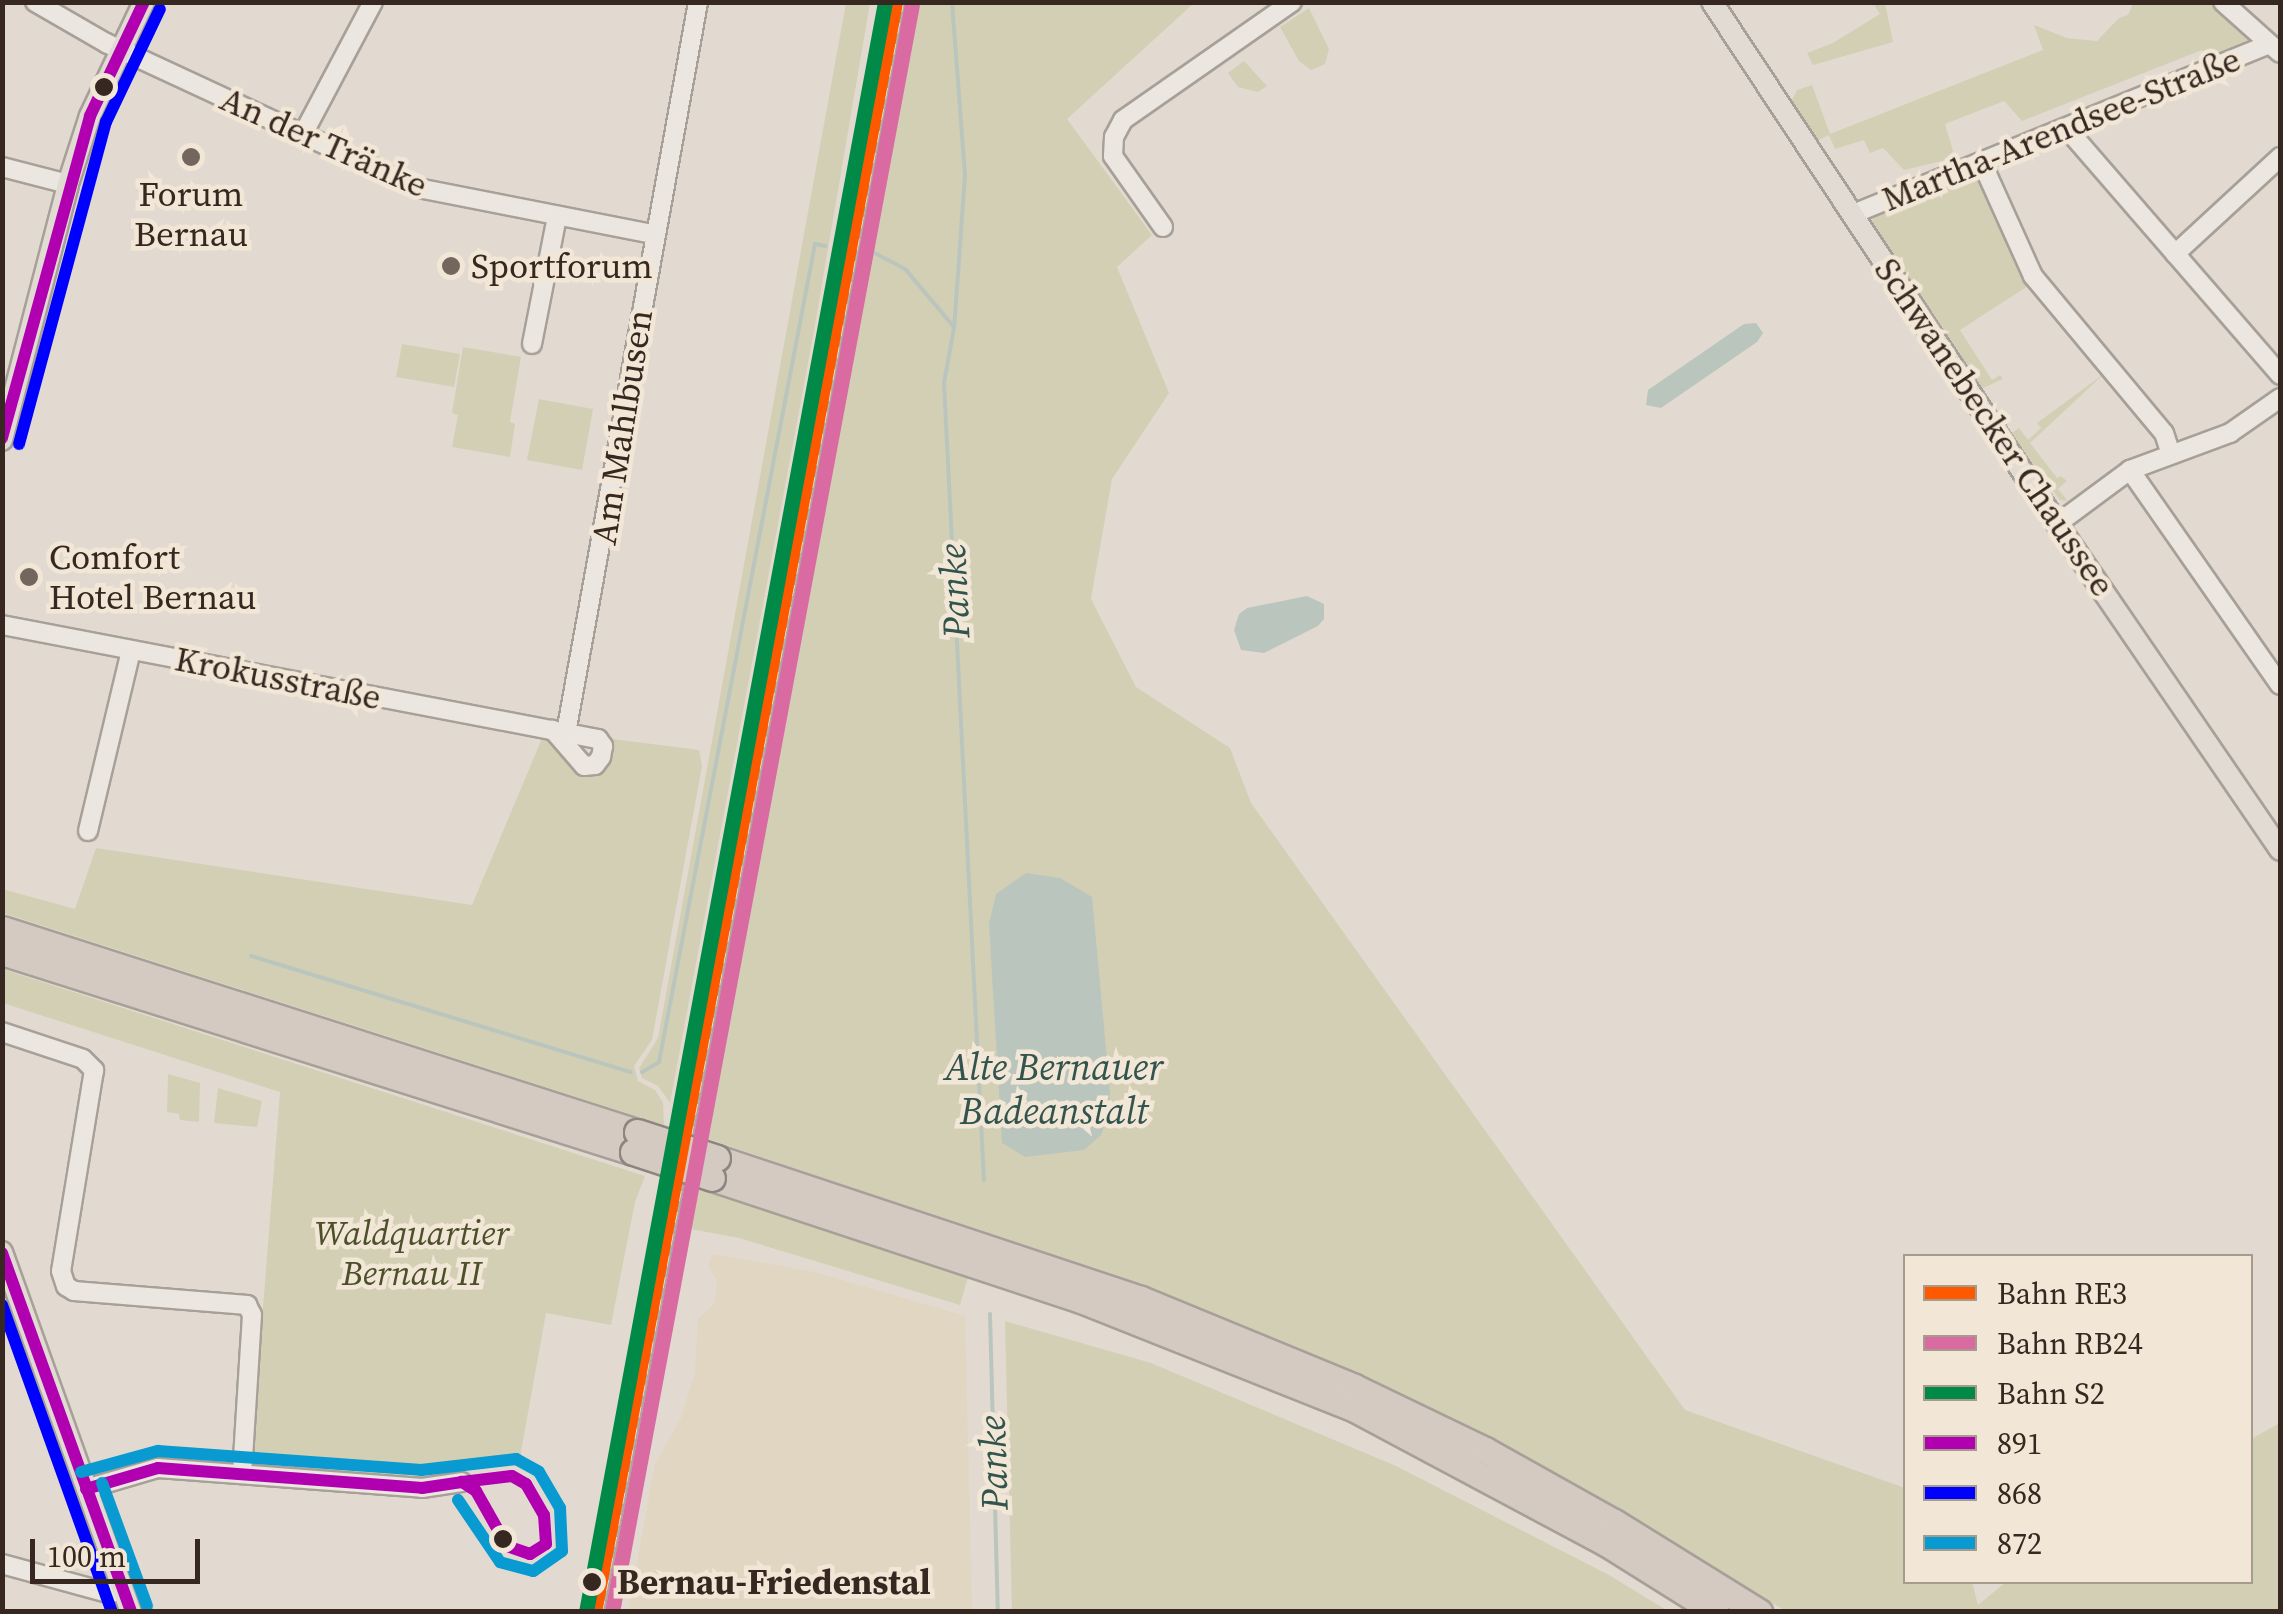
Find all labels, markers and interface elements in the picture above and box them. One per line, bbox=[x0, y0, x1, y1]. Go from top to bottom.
street label: Martha-Arendsee-Straße bbox=[1876, 38, 2246, 220]
unlabelled marker bbox=[94, 77, 114, 97]
street label: An der Tränke bbox=[214, 77, 434, 207]
marker: Forum Bernau bbox=[180, 146, 202, 168]
place label: Forum Bernau bbox=[134, 173, 248, 255]
place label: Sportforum bbox=[471, 245, 653, 287]
street label: Schwanebecker Chaussee bbox=[1866, 250, 2124, 604]
marker: Sportforum bbox=[440, 255, 462, 277]
street label: Am Mahlbusen bbox=[583, 306, 661, 548]
place label: Comfort Hotel Bernau bbox=[49, 536, 256, 618]
water label: Panke bbox=[930, 542, 980, 640]
marker: Comfort Hotel Bernau bbox=[18, 566, 40, 588]
street label: Krokusstraße bbox=[172, 637, 384, 719]
water label: Alte Bernauer Badeanstalt bbox=[945, 1045, 1163, 1134]
park label: Waldquartier Bernau II bbox=[315, 1212, 509, 1294]
legend bbox=[1903, 1254, 2253, 1584]
text: Bahn RE3 bbox=[1997, 1273, 2127, 1314]
text: Bahn RB24 bbox=[1997, 1323, 2143, 1364]
text: Bahn S2 bbox=[1997, 1373, 2105, 1414]
water label: Panke bbox=[970, 1415, 1018, 1511]
text: 891 bbox=[1997, 1423, 2042, 1464]
text: 868 bbox=[1997, 1473, 2042, 1514]
scale bar bbox=[35, 1519, 205, 1581]
text: 872 bbox=[1997, 1523, 2042, 1564]
unlabelled marker bbox=[493, 1529, 513, 1549]
text: 100 m bbox=[47, 1536, 126, 1577]
place label: Bernau-Friedenstal bbox=[617, 1561, 931, 1603]
marker: Bernau-Friedenstal bbox=[576, 1566, 608, 1598]

